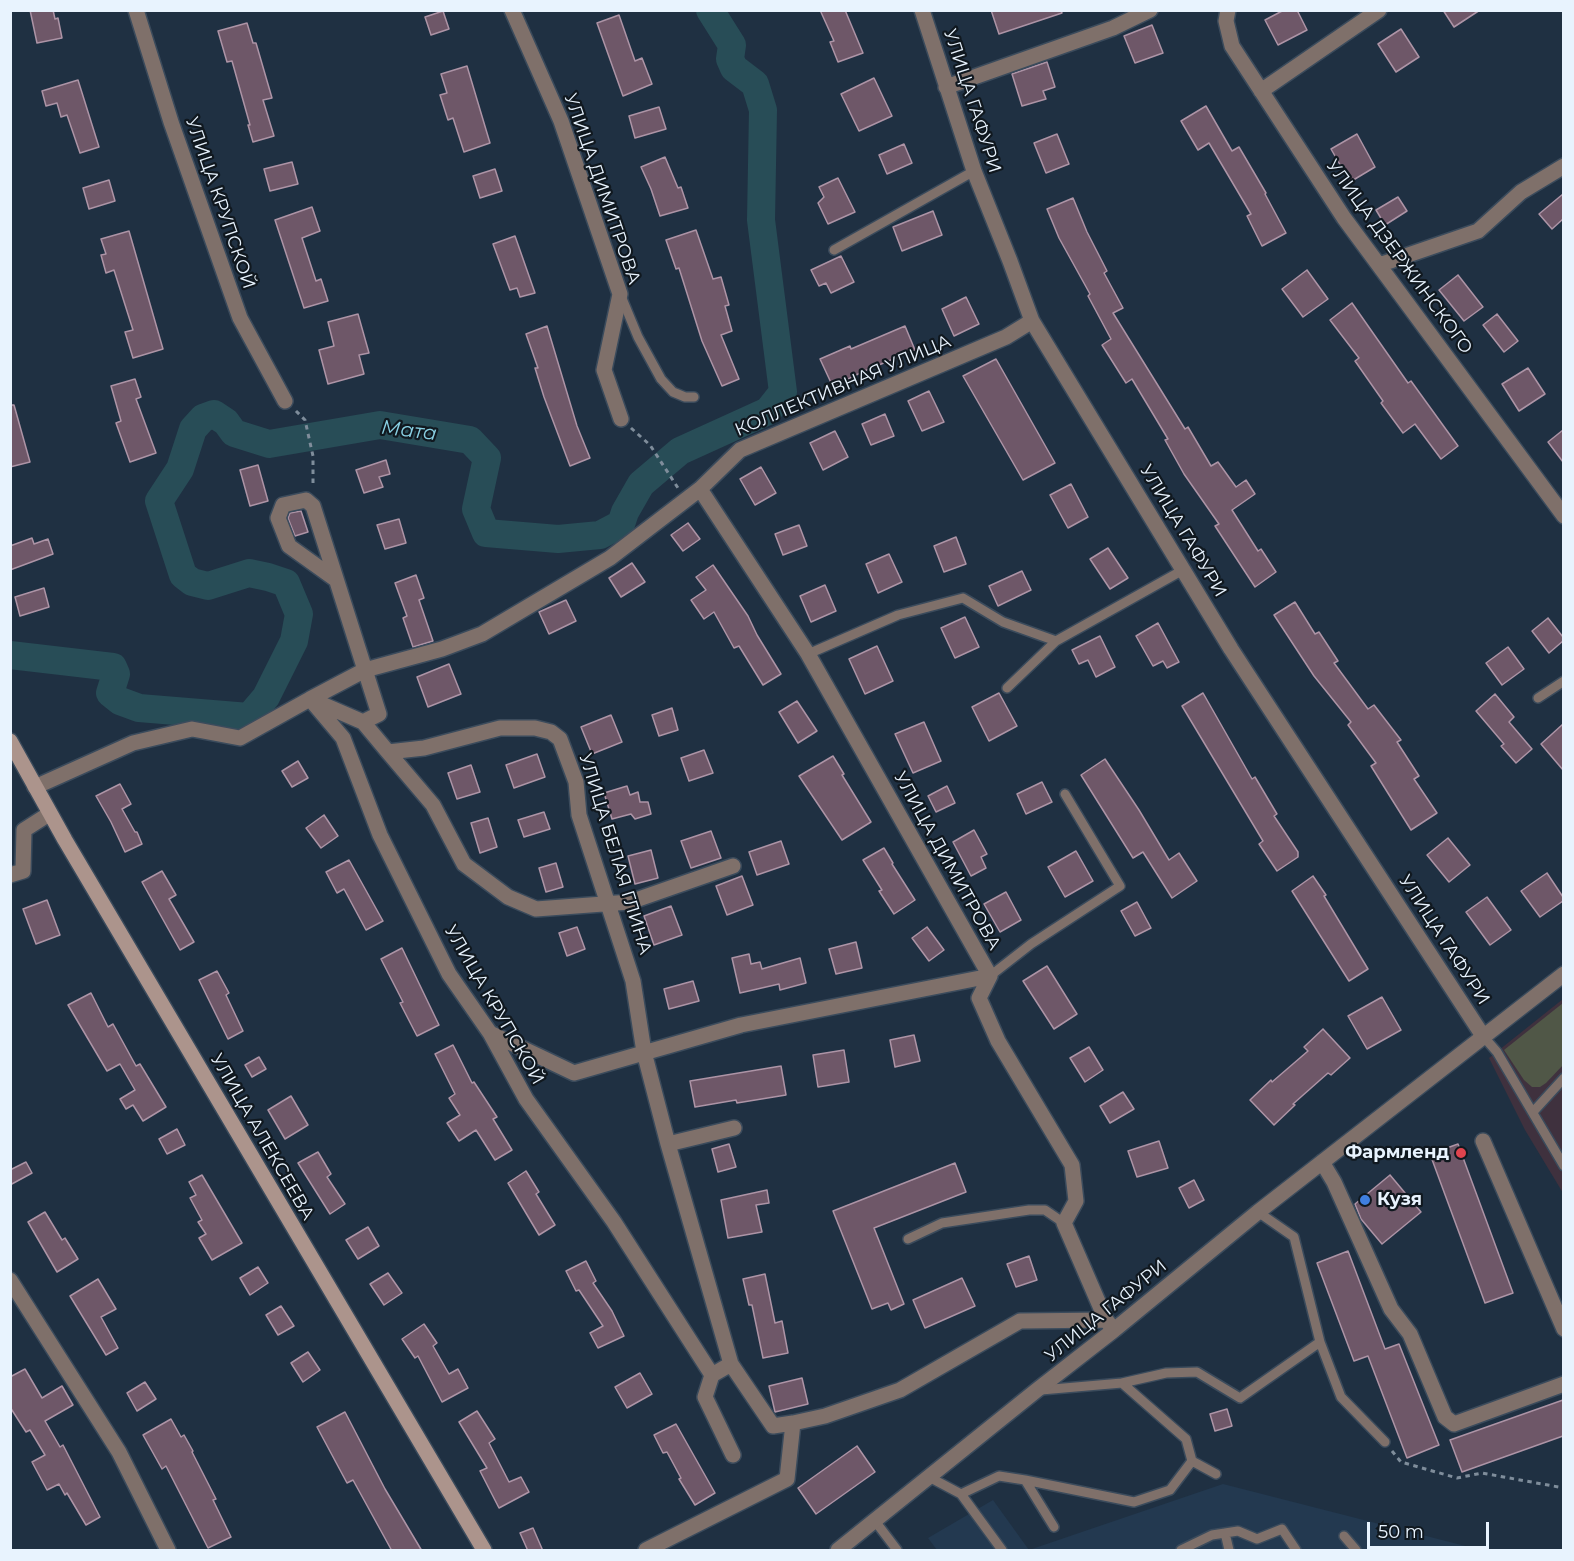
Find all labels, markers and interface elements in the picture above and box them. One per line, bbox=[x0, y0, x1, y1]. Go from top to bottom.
street label: УЛИЦА ГАФУРИ bbox=[938, 26, 1006, 176]
street label: УЛИЦА ДИМИТРОВА bbox=[559, 91, 645, 287]
street label: УЛИЦА КРУПСКОЙ bbox=[180, 114, 260, 292]
street label: УЛИЦА ДЗЕРЖИНСКОГО bbox=[1321, 156, 1477, 358]
street label: КОЛЛЕКТИВНАЯ УЛИЦА bbox=[732, 331, 954, 441]
water label: Мата bbox=[380, 416, 438, 446]
street label: УЛИЦА ГАФУРИ bbox=[1135, 461, 1231, 601]
street label: УЛИЦА БЕЛАЯ ГЛИНА bbox=[574, 751, 656, 957]
street label: УЛИЦА ДИМИТРОВА bbox=[889, 768, 1005, 954]
street label: УЛИЦА ГАФУРИ bbox=[1394, 871, 1494, 1009]
street label: УЛИЦА КРУПСКОЙ bbox=[440, 922, 548, 1088]
street label: УЛИЦА АЛЕКСЕЕВА bbox=[205, 1050, 319, 1224]
place label: Фармленд bbox=[1345, 1142, 1449, 1164]
marker: Фармленд bbox=[1454, 1146, 1468, 1160]
place label: Кузя bbox=[1377, 1189, 1422, 1211]
marker: Кузя bbox=[1358, 1193, 1372, 1207]
street label: УЛИЦА ГАФУРИ bbox=[1041, 1255, 1171, 1367]
scale bar bbox=[1370, 1510, 1492, 1548]
text: 50 m bbox=[1378, 1521, 1424, 1543]

